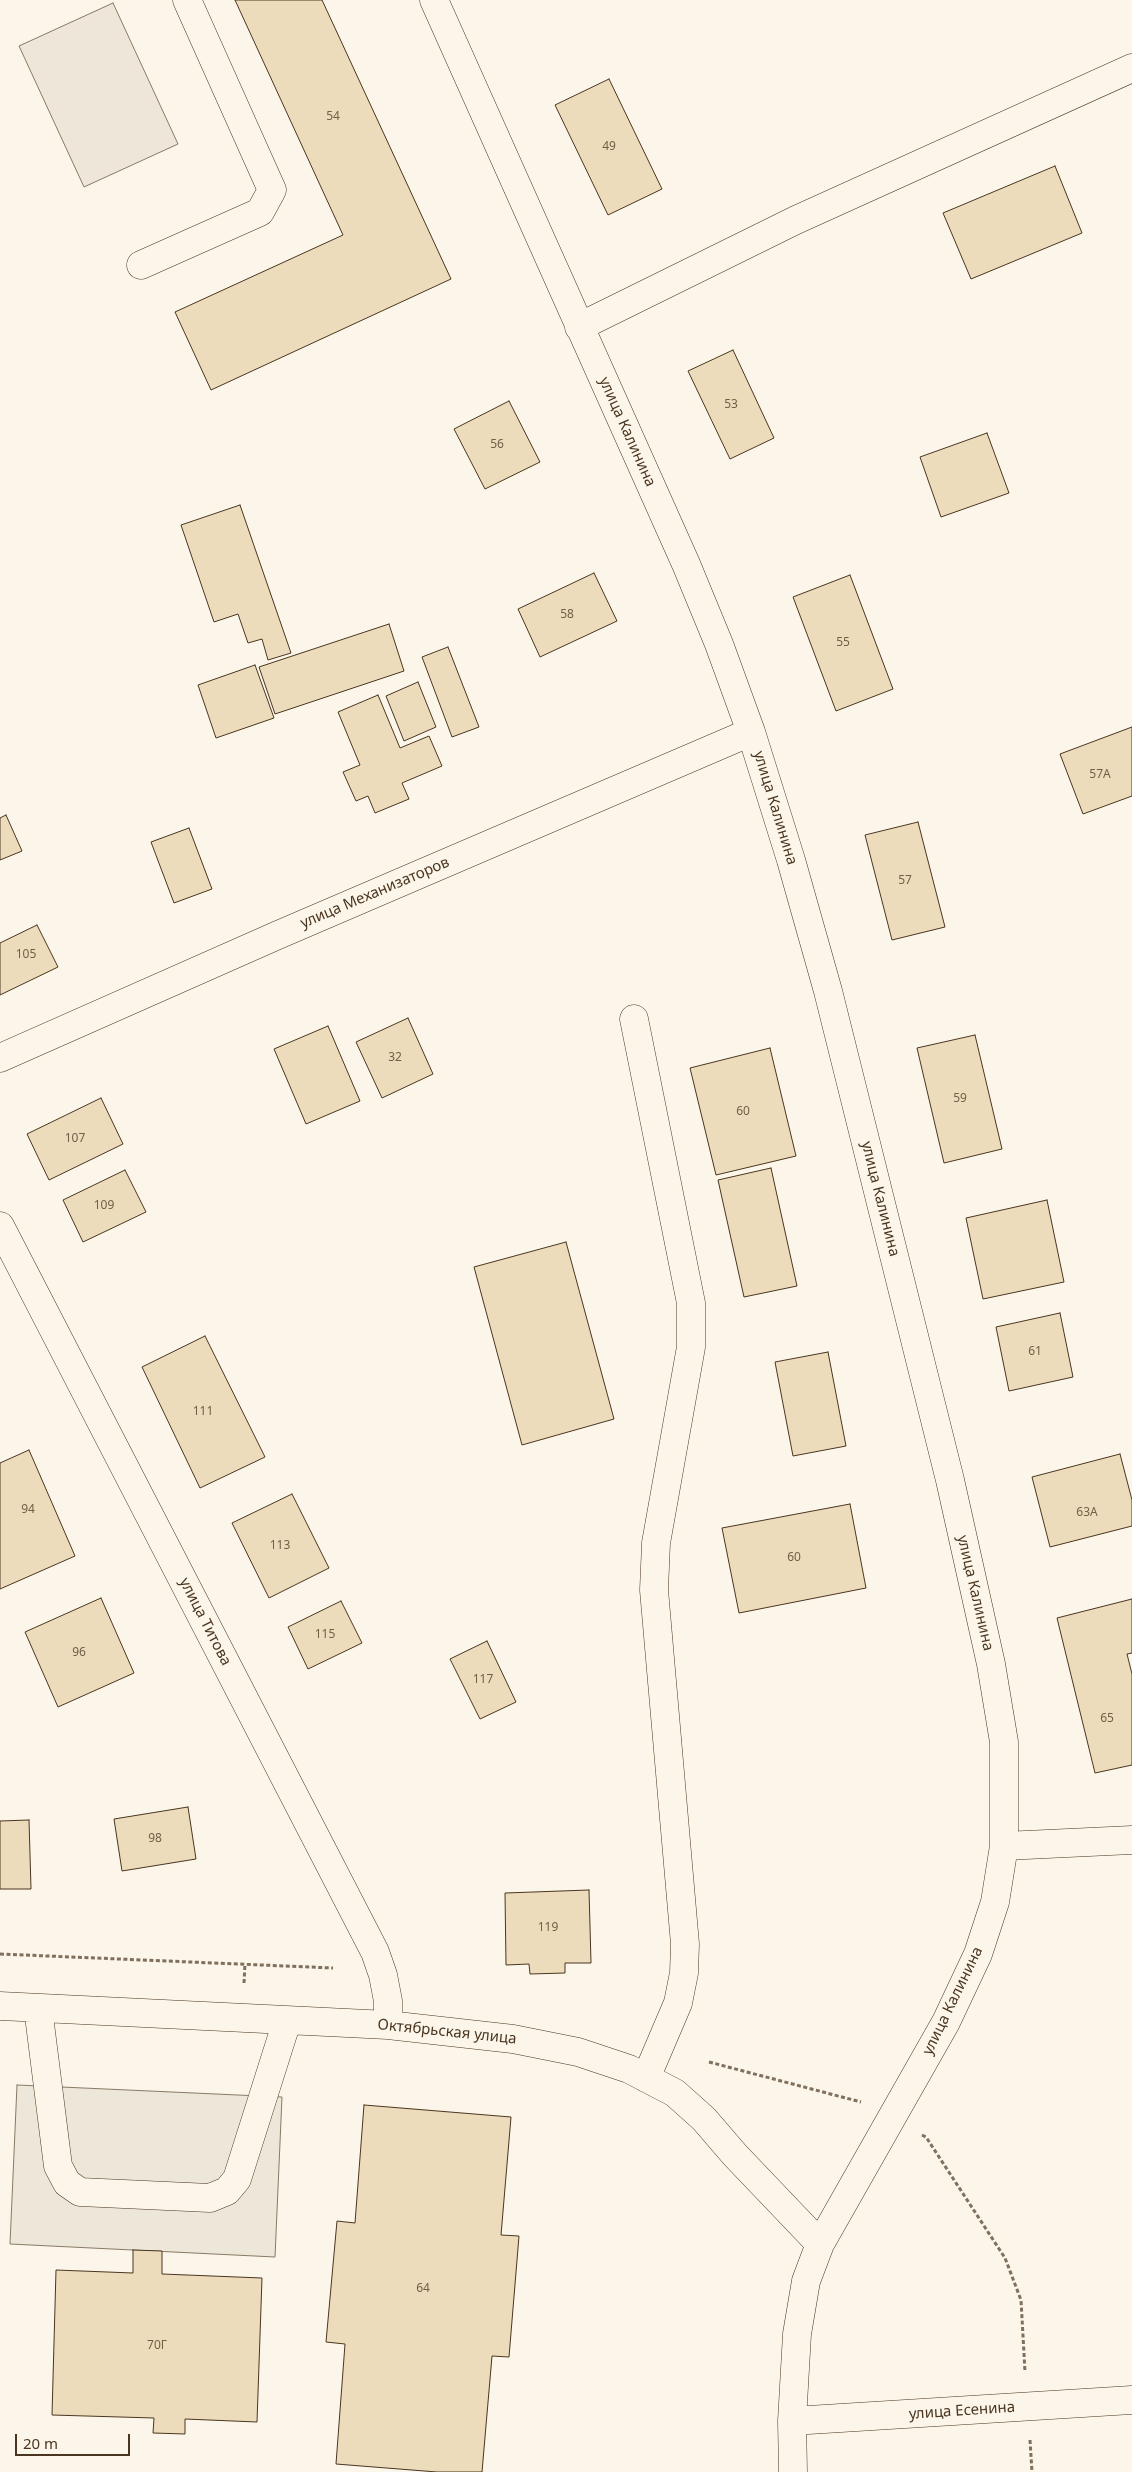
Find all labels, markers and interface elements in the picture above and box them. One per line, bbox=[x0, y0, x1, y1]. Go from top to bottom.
house number: 54 bbox=[326, 110, 340, 124]
house number: 49 bbox=[602, 140, 616, 154]
street label: улица Калинина bbox=[595, 374, 659, 490]
house number: 53 bbox=[724, 398, 738, 412]
house number: 56 bbox=[490, 438, 504, 452]
house number: 58 bbox=[560, 608, 574, 622]
house number: 55 bbox=[836, 636, 850, 650]
street label: улица Калинина bbox=[749, 749, 801, 867]
house number: 57А bbox=[1089, 768, 1111, 782]
street label: улица Механизаторов bbox=[298, 853, 452, 933]
house number: 57 bbox=[898, 874, 912, 888]
house number: 105 bbox=[16, 948, 36, 962]
house number: 32 bbox=[388, 1051, 402, 1065]
house number: 59 bbox=[953, 1092, 967, 1106]
house number: 60 bbox=[736, 1105, 750, 1119]
house number: 107 bbox=[65, 1132, 85, 1146]
street label: улица Калинина bbox=[857, 1139, 903, 1259]
house number: 109 bbox=[94, 1199, 114, 1213]
house number: 61 bbox=[1028, 1345, 1042, 1359]
house number: 111 bbox=[193, 1405, 213, 1419]
house number: 94 bbox=[21, 1503, 35, 1517]
house number: 63А bbox=[1076, 1506, 1098, 1520]
street label: улица Калинина bbox=[953, 1533, 997, 1653]
house number: 113 bbox=[270, 1539, 290, 1553]
house number: 60 bbox=[787, 1551, 801, 1565]
street label: улица Титова bbox=[175, 1575, 235, 1669]
house number: 115 bbox=[315, 1628, 335, 1642]
house number: 96 bbox=[72, 1646, 86, 1660]
house number: 117 bbox=[473, 1673, 493, 1687]
house number: 65 bbox=[1100, 1712, 1114, 1726]
house number: 98 bbox=[148, 1832, 162, 1846]
house number: 119 bbox=[538, 1921, 558, 1935]
street label: улица Калинина bbox=[919, 1944, 987, 2058]
street label: Октябрьская улица bbox=[377, 2016, 517, 2048]
house number: 64 bbox=[416, 2282, 430, 2296]
house number: 70Г bbox=[147, 2339, 167, 2353]
street label: улица Есенина bbox=[908, 2398, 1016, 2424]
scale bar bbox=[18, 2424, 132, 2456]
text: 20 m bbox=[23, 2433, 58, 2453]

